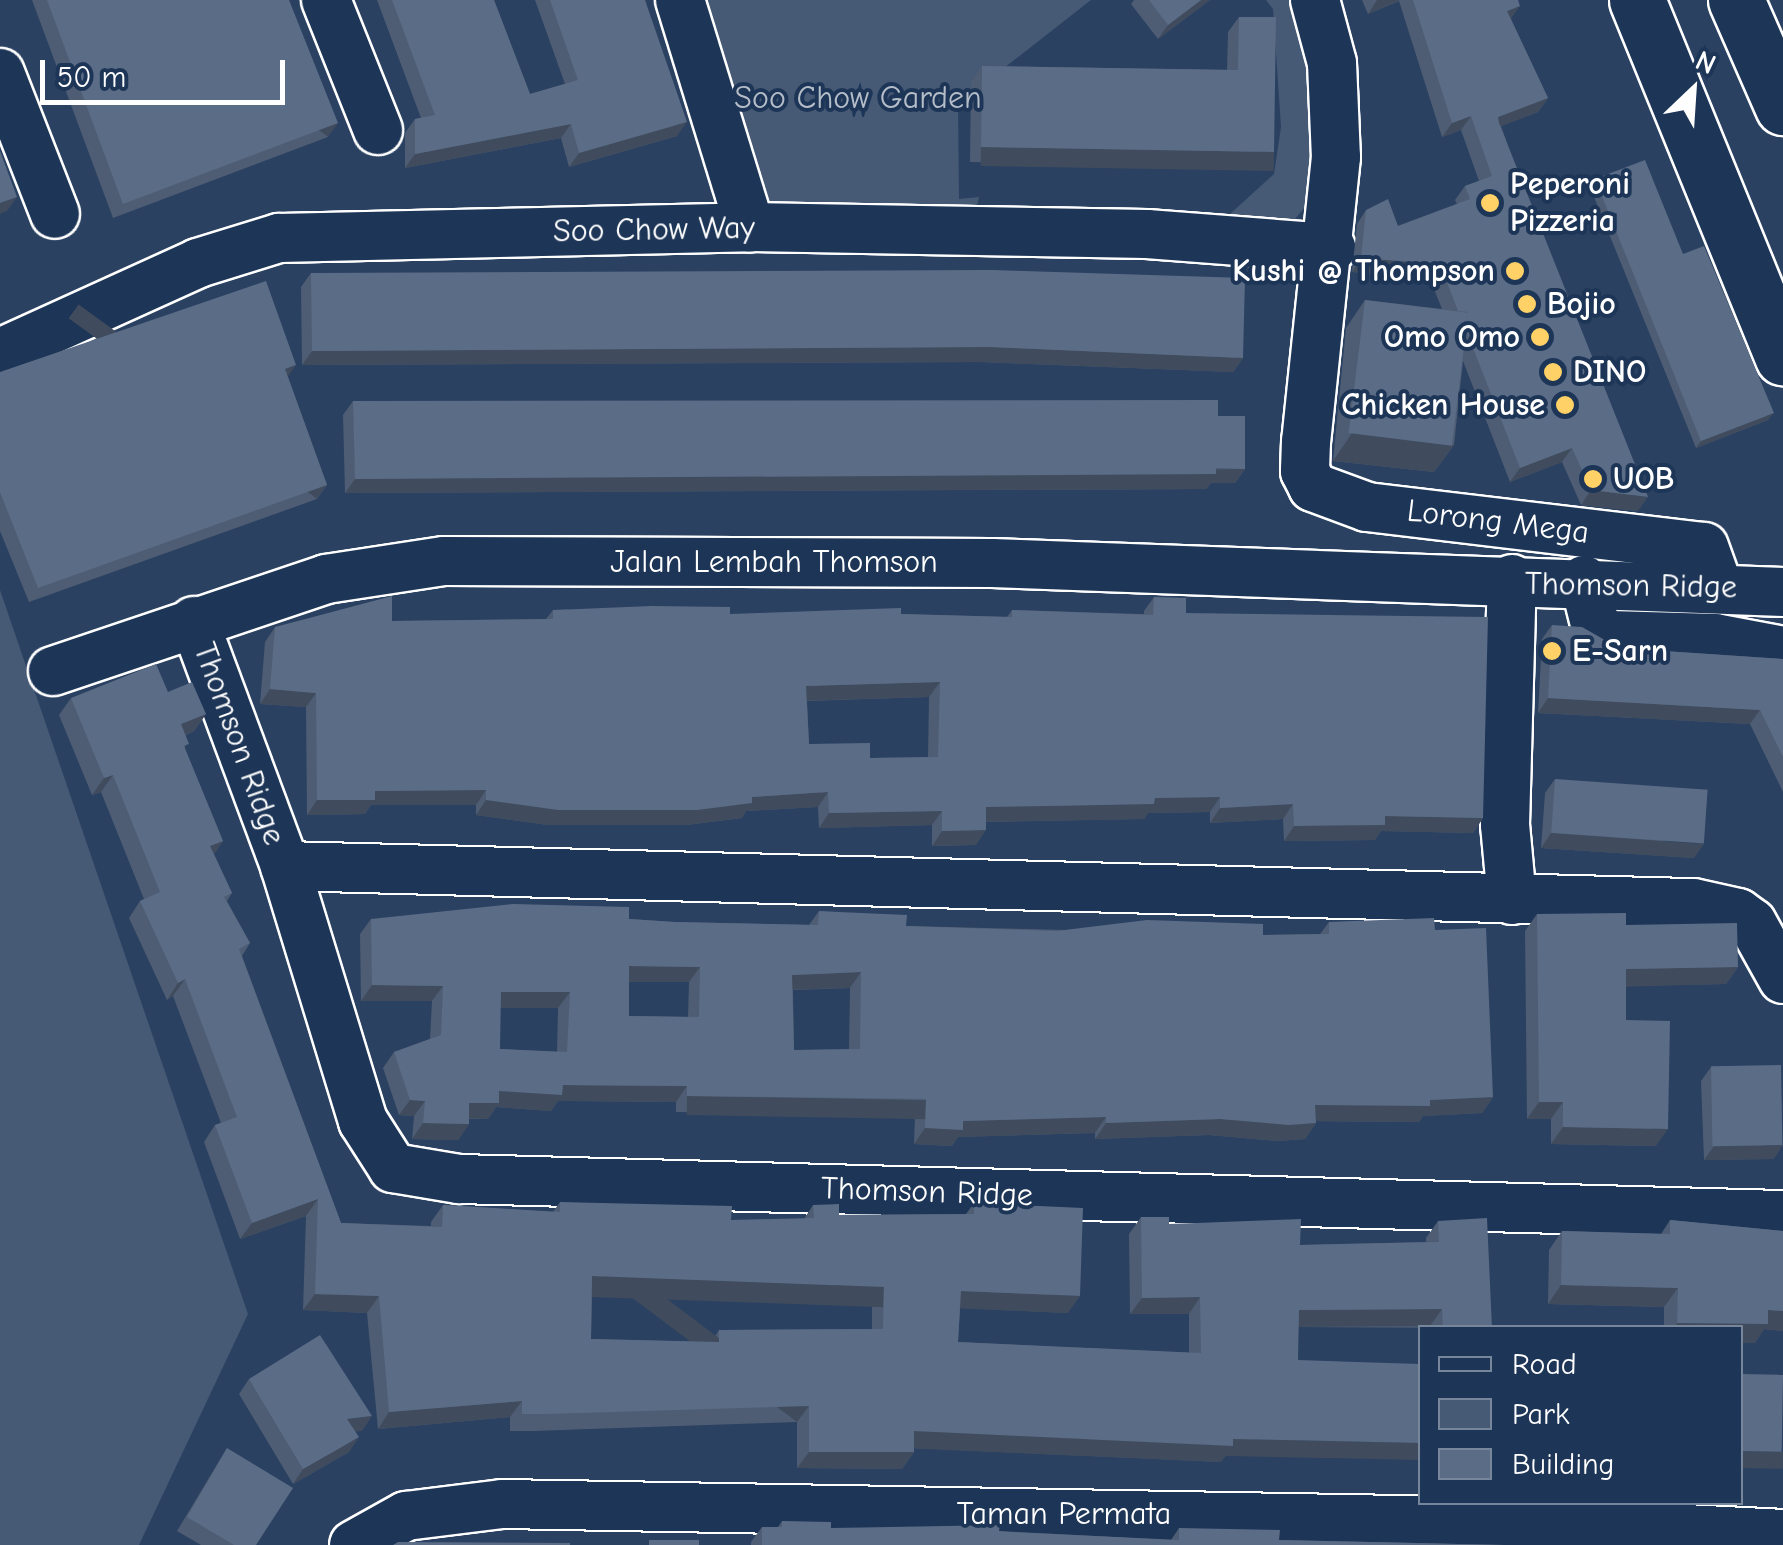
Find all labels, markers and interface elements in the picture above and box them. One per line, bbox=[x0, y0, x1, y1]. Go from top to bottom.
scale bar bbox=[45, 40, 290, 102]
north arrow bbox=[1643, 40, 1743, 140]
text: N bbox=[1691, 44, 1721, 81]
text: 50 m bbox=[57, 60, 126, 95]
park label: Soo Chow Garden bbox=[734, 79, 982, 117]
place label: Peperoni Pizzeria bbox=[1510, 166, 1630, 241]
marker: Peperoni Pizzeria bbox=[1479, 192, 1501, 214]
street label: Soo Chow Way bbox=[553, 209, 755, 251]
place label: Kushi @ Thompson bbox=[1232, 252, 1495, 290]
marker: Kushi @ Thompson bbox=[1504, 260, 1526, 282]
place label: Bojio bbox=[1547, 285, 1616, 323]
marker: Bojio bbox=[1516, 293, 1538, 315]
place label: Omo Omo bbox=[1384, 318, 1520, 356]
marker: Omo Omo bbox=[1529, 326, 1551, 348]
place label: DINO bbox=[1573, 353, 1646, 391]
marker: DINO bbox=[1542, 361, 1564, 383]
place label: Chicken House bbox=[1341, 386, 1545, 424]
marker: Chicken House bbox=[1554, 394, 1576, 416]
place label: UOB bbox=[1613, 460, 1674, 498]
marker: UOB bbox=[1582, 468, 1604, 490]
street label: Lorong Mega bbox=[1405, 492, 1591, 552]
street label: Jalan Lembah Thomson bbox=[610, 543, 938, 581]
street label: Thomson Ridge bbox=[1525, 565, 1737, 607]
place label: E-Sarn bbox=[1572, 632, 1668, 670]
street label: Thomson Ridge bbox=[185, 638, 293, 850]
marker: E-Sarn bbox=[1541, 640, 1563, 662]
street label: Thomson Ridge bbox=[820, 1169, 1034, 1215]
legend bbox=[1418, 1325, 1743, 1505]
text: Road bbox=[1512, 1347, 1577, 1382]
text: Park bbox=[1512, 1397, 1569, 1432]
text: Building bbox=[1512, 1447, 1615, 1482]
street label: Taman Permata bbox=[957, 1495, 1171, 1533]

